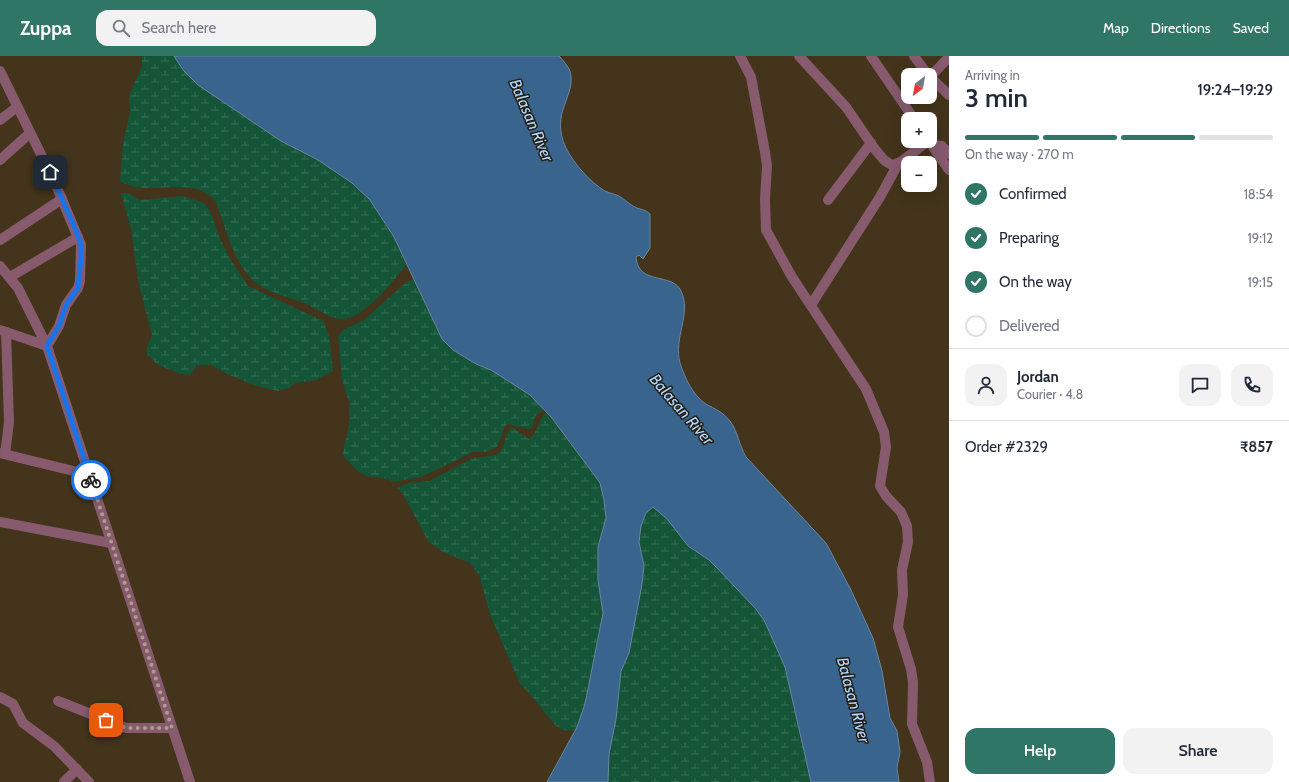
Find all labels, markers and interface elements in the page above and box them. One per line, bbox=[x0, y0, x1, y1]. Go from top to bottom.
search box bbox=[96, 10, 376, 46]
text: Zuppa bbox=[20, 17, 72, 40]
icon: search bbox=[110, 17, 132, 39]
text: Search here bbox=[142, 19, 216, 37]
text: Map bbox=[1103, 19, 1129, 37]
text: Directions bbox=[1151, 19, 1211, 37]
text: Saved bbox=[1233, 19, 1269, 37]
text: Arriving in bbox=[965, 67, 1020, 83]
north arrow bbox=[901, 68, 937, 104]
map controls bbox=[901, 68, 937, 192]
water label: Balasan River bbox=[506, 76, 558, 165]
text: 19:24–19:29 bbox=[1198, 81, 1273, 99]
text: 3 min bbox=[965, 82, 1028, 114]
button: + bbox=[901, 112, 937, 148]
text: On the way · 270 m bbox=[965, 146, 1074, 162]
pin bbox=[33, 155, 67, 189]
button: − bbox=[901, 156, 937, 192]
icon: home bbox=[39, 161, 61, 183]
icon: check bbox=[965, 183, 987, 205]
text: Confirmed bbox=[999, 185, 1067, 203]
text: 18:54 bbox=[1244, 186, 1273, 202]
icon: check bbox=[965, 227, 987, 249]
text: Preparing bbox=[999, 229, 1059, 247]
text: 19:12 bbox=[1248, 230, 1273, 246]
icon: check bbox=[965, 271, 987, 293]
text: On the way bbox=[999, 273, 1072, 291]
text: 19:15 bbox=[1247, 274, 1273, 290]
text: Delivered bbox=[999, 317, 1060, 335]
button: person bbox=[965, 364, 1007, 406]
button: chat bbox=[1179, 364, 1221, 406]
button: phone bbox=[1231, 364, 1273, 406]
text: Jordan bbox=[1017, 368, 1059, 386]
water label: Balasan River bbox=[646, 370, 718, 450]
text: Courier · 4.8 bbox=[1017, 386, 1083, 402]
text: Order #2329 bbox=[965, 438, 1048, 456]
text: ₹857 bbox=[1240, 438, 1273, 456]
courier bbox=[71, 460, 111, 500]
icon: bike bbox=[80, 469, 102, 491]
water label: Balasan River bbox=[833, 655, 874, 746]
pin bbox=[89, 703, 123, 737]
icon: bag bbox=[95, 709, 117, 731]
button: Help bbox=[965, 728, 1115, 774]
button: Share bbox=[1123, 728, 1273, 774]

